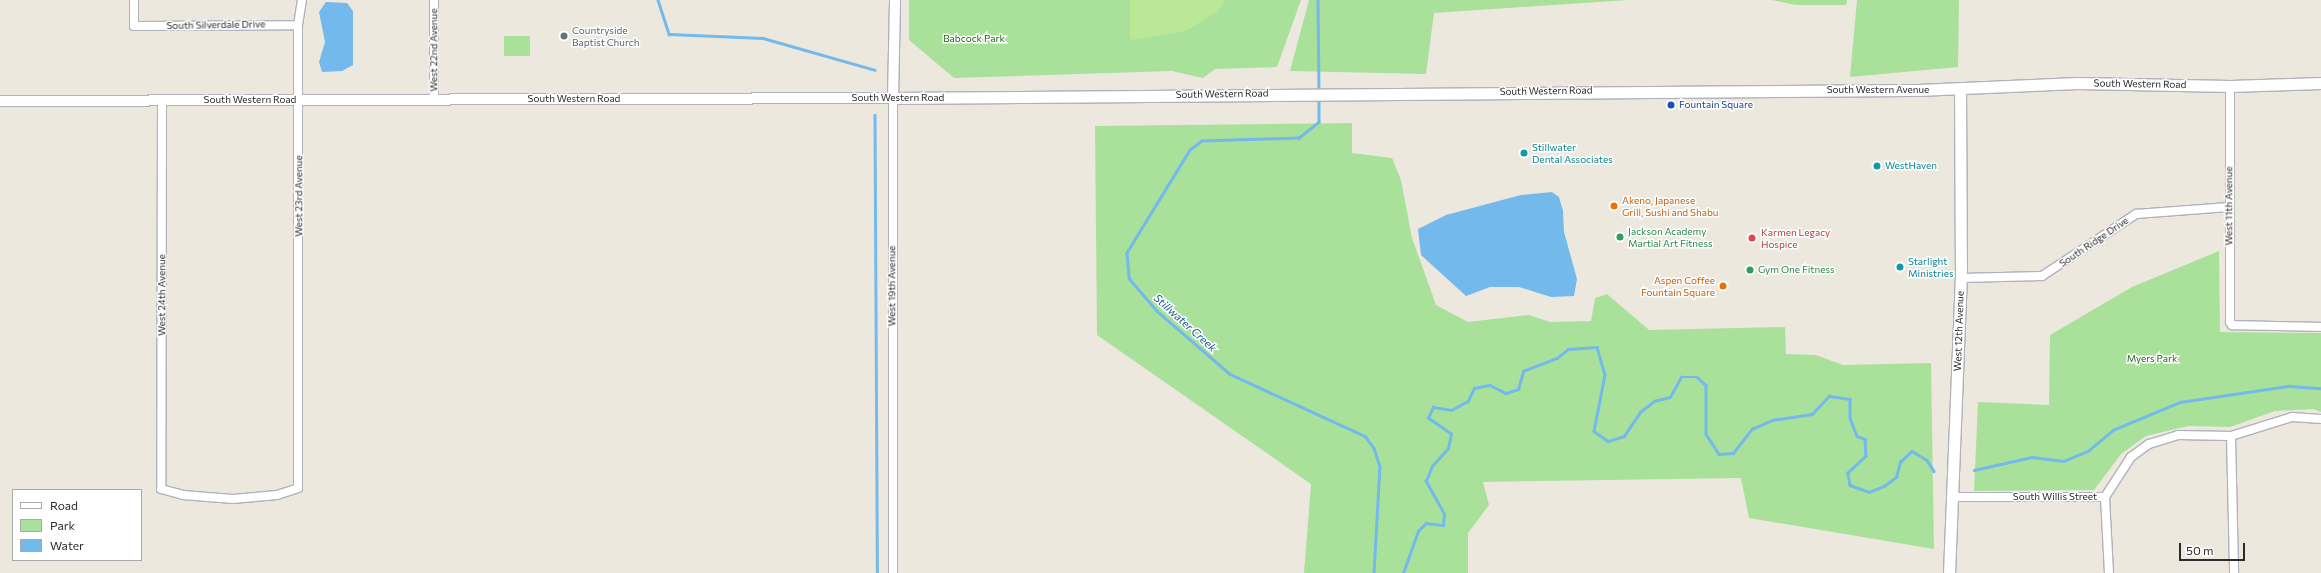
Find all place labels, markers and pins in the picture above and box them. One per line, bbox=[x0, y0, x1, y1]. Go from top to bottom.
place label: Countryside Baptist Church bbox=[572, 24, 639, 48]
marker: Countryside Baptist Church bbox=[559, 31, 569, 41]
place label: Fountain Square bbox=[1679, 99, 1753, 111]
marker: Fountain Square bbox=[1666, 100, 1676, 110]
place label: Stillwater Dental Associates bbox=[1532, 141, 1613, 164]
marker: Stillwater Dental Associates bbox=[1519, 148, 1529, 158]
place label: WestHaven bbox=[1885, 160, 1937, 172]
marker: WestHaven bbox=[1872, 161, 1882, 171]
place label: Akeno, Japanese Grill, Sushi and Shabu bbox=[1622, 194, 1718, 218]
marker: Akeno, Japanese Grill, Sushi and Shabu bbox=[1609, 201, 1619, 211]
place label: Jackson Academy Martial Art Fitness bbox=[1628, 225, 1712, 248]
place label: Karmen Legacy Hospice bbox=[1761, 226, 1830, 250]
marker: Jackson Academy Martial Art Fitness bbox=[1615, 232, 1625, 242]
marker: Karmen Legacy Hospice bbox=[1746, 232, 1758, 244]
place label: Starlight Ministries bbox=[1908, 255, 1953, 278]
marker: Starlight Ministries bbox=[1895, 262, 1905, 272]
place label: Gym One Fitness bbox=[1758, 264, 1835, 276]
marker: Gym One Fitness bbox=[1745, 265, 1755, 275]
place label: Aspen Coffee Fountain Square bbox=[1641, 274, 1715, 298]
marker: Aspen Coffee Fountain Square bbox=[1718, 281, 1728, 291]

